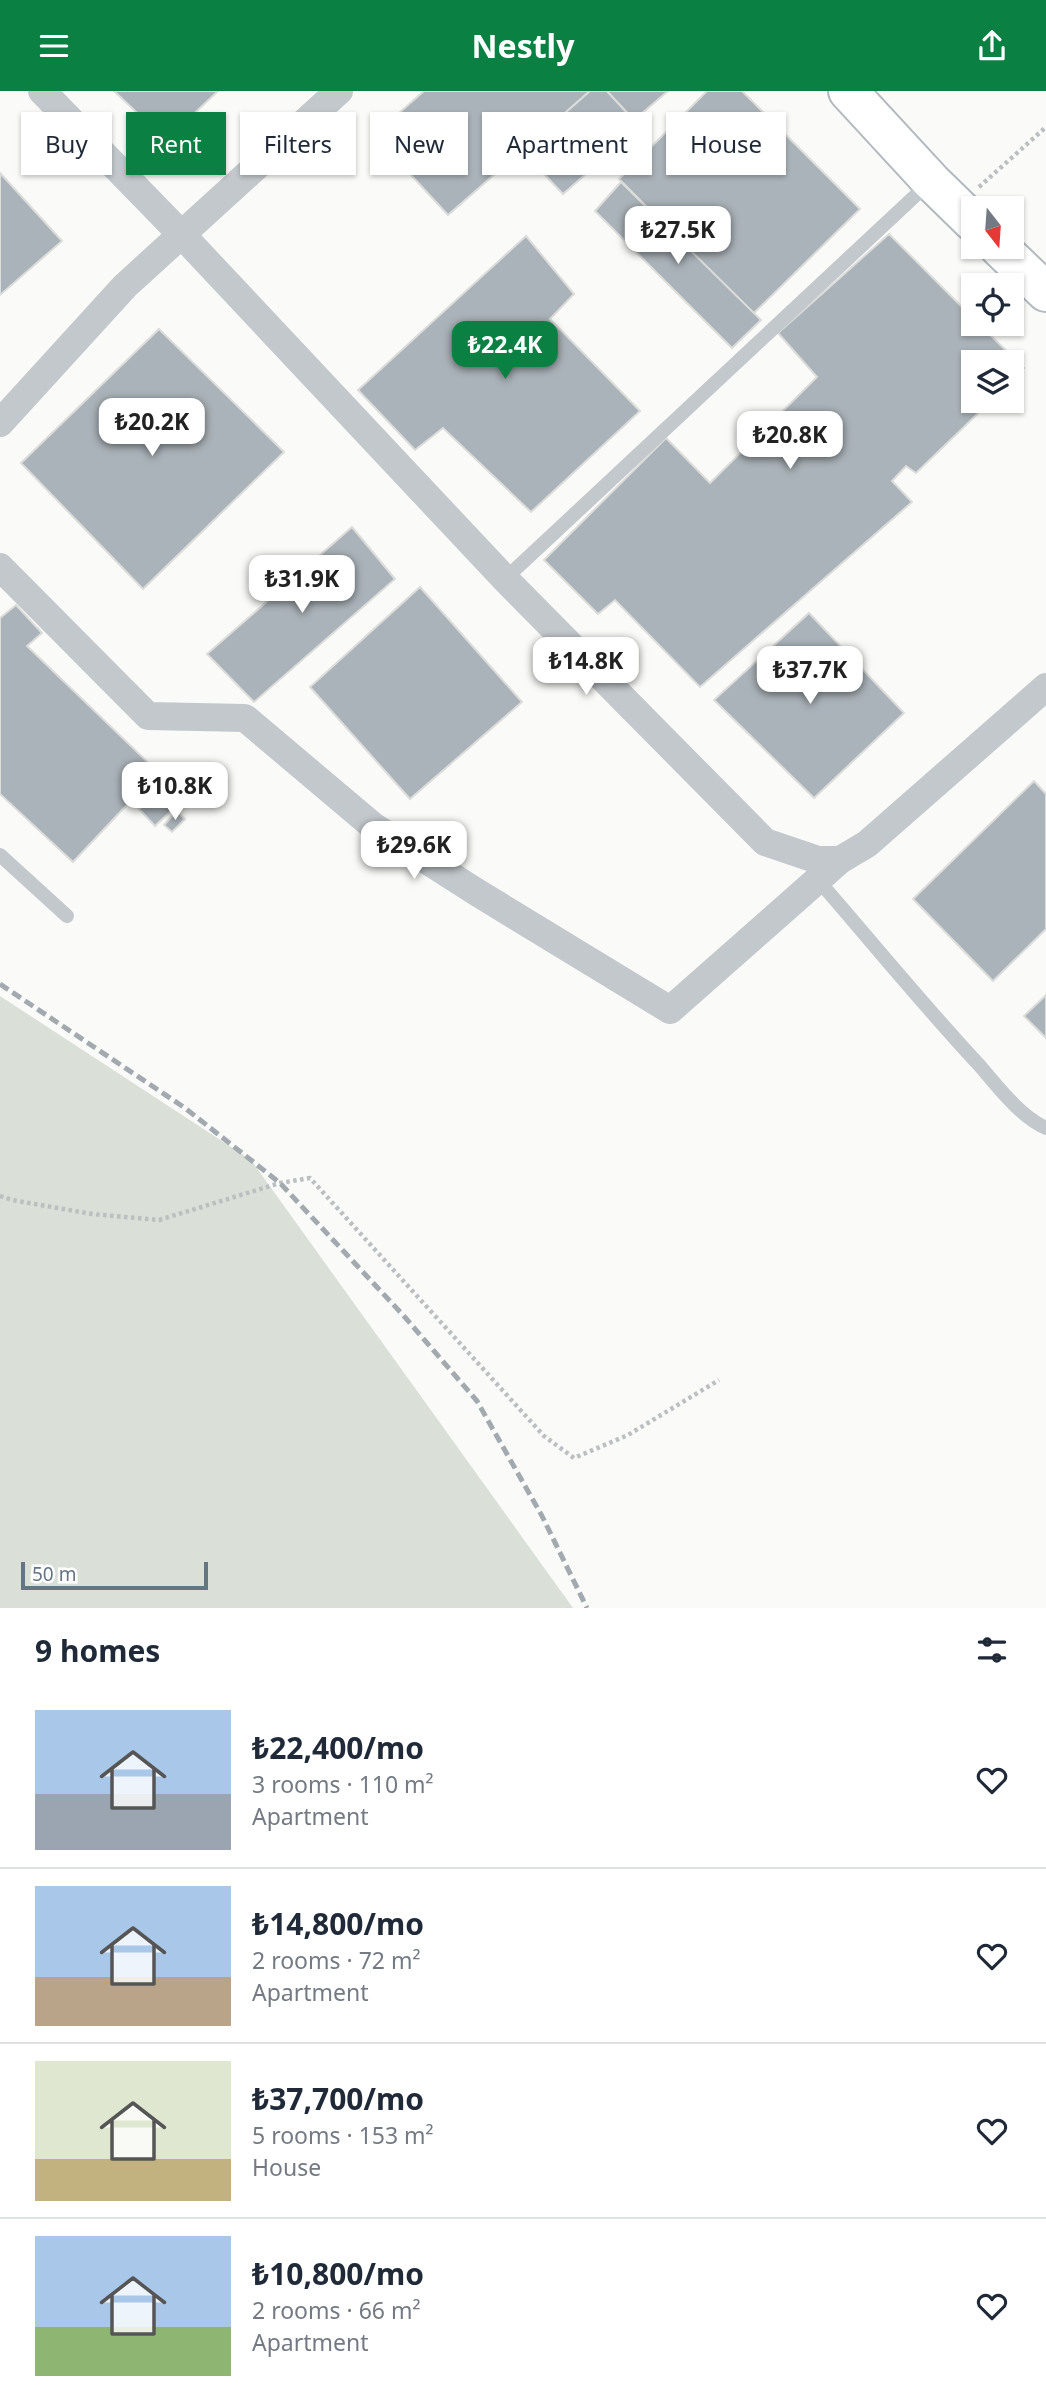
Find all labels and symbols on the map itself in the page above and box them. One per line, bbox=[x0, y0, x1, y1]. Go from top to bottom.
north arrow bbox=[961, 196, 1024, 259]
pin: ₺27.5K bbox=[621, 207, 735, 266]
pin: ₺22.4K bbox=[448, 321, 562, 381]
pin: ₺20.2K bbox=[95, 399, 209, 458]
pin: ₺20.8K bbox=[733, 411, 847, 471]
pin: ₺31.9K bbox=[245, 555, 359, 615]
pin: ₺14.8K bbox=[529, 637, 643, 697]
pin: ₺37.7K bbox=[753, 647, 867, 706]
pin: ₺10.8K bbox=[118, 763, 232, 822]
pin: ₺29.6K bbox=[357, 821, 471, 881]
scale bar bbox=[21, 1559, 208, 1591]

